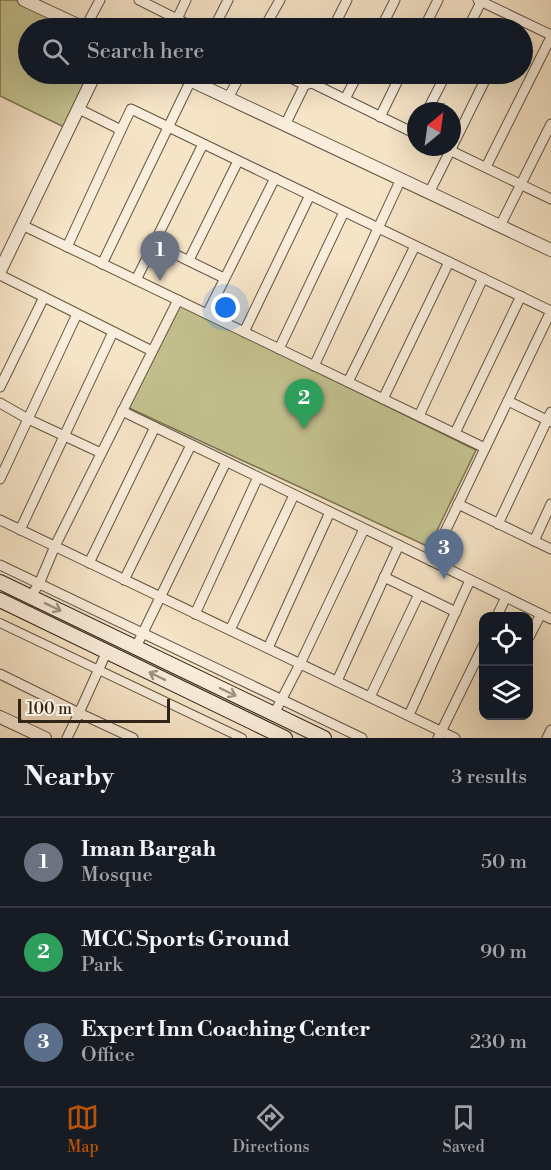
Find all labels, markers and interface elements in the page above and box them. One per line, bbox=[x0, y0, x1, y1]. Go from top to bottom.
search box bbox=[18, 18, 533, 84]
icon: search bbox=[39, 35, 72, 68]
text: Search here bbox=[87, 38, 204, 65]
north arrow bbox=[407, 102, 461, 156]
pin: 1 bbox=[140, 232, 180, 281]
your location bbox=[211, 293, 240, 322]
pin: 2 bbox=[284, 380, 324, 429]
pin: 3 bbox=[424, 530, 464, 579]
one-way arrow bbox=[44, 601, 62, 613]
map controls bbox=[479, 612, 533, 720]
button: locate bbox=[479, 612, 533, 666]
button: layers bbox=[479, 666, 533, 720]
one-way arrow bbox=[149, 669, 167, 681]
one-way arrow bbox=[219, 686, 237, 698]
scale bar bbox=[18, 696, 170, 724]
text: 100 m bbox=[27, 699, 72, 719]
text: Nearby bbox=[24, 761, 114, 793]
text: 3 results bbox=[451, 765, 527, 790]
text: Iman Bargah bbox=[81, 836, 216, 863]
text: 1 bbox=[39, 850, 48, 875]
text: 50 m bbox=[481, 850, 527, 875]
text: Mosque bbox=[81, 863, 153, 888]
text: MCC Sports Ground bbox=[81, 926, 290, 953]
text: 2 bbox=[37, 940, 50, 965]
text: 90 m bbox=[480, 940, 527, 965]
text: Park bbox=[81, 953, 123, 978]
text: Expert Inn Coaching Center bbox=[81, 1016, 370, 1043]
text: 3 bbox=[37, 1030, 50, 1055]
text: 230 m bbox=[470, 1030, 527, 1055]
text: Office bbox=[81, 1043, 135, 1068]
tab: Map bbox=[66, 1101, 99, 1157]
tab: Directions bbox=[232, 1101, 310, 1157]
tab: Saved bbox=[442, 1101, 485, 1157]

